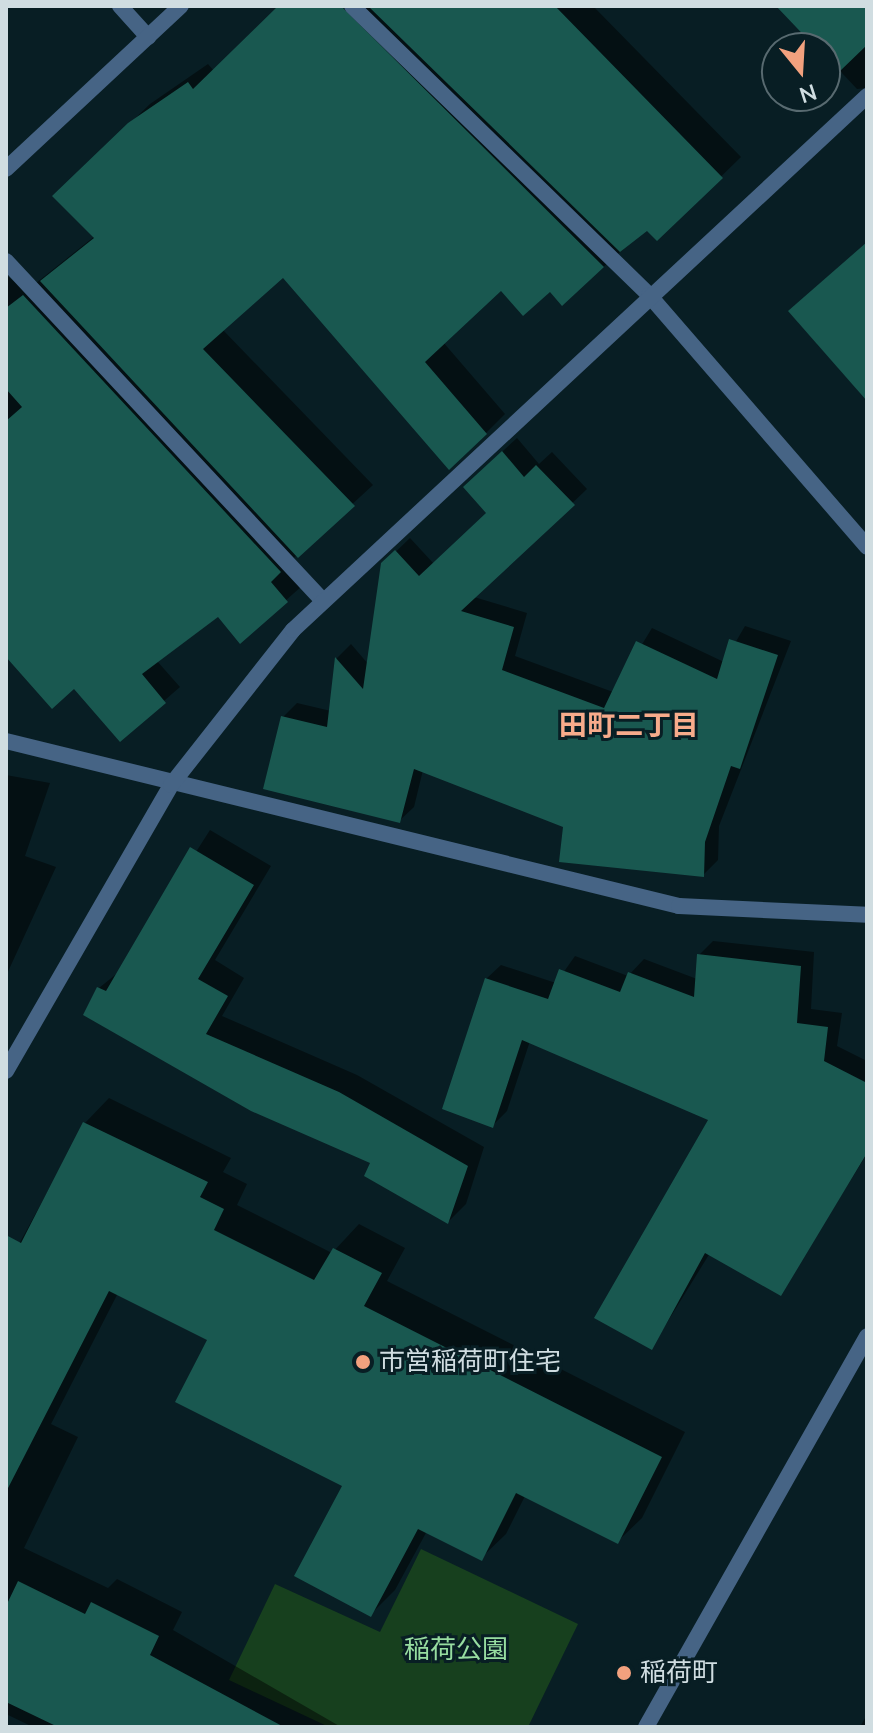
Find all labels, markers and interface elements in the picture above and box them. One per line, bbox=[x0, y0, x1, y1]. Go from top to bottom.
north arrow bbox=[761, 32, 841, 112]
text: N bbox=[795, 76, 820, 110]
district label: 田町二丁目 bbox=[559, 709, 699, 743]
place label: 市営稲荷町住宅 bbox=[379, 1346, 561, 1378]
marker: 市営稲荷町住宅 bbox=[354, 1353, 372, 1371]
park label: 稲荷公園 bbox=[404, 1634, 508, 1666]
place label: 稲荷町 bbox=[640, 1657, 718, 1689]
marker: 稲荷町 bbox=[615, 1664, 633, 1682]

